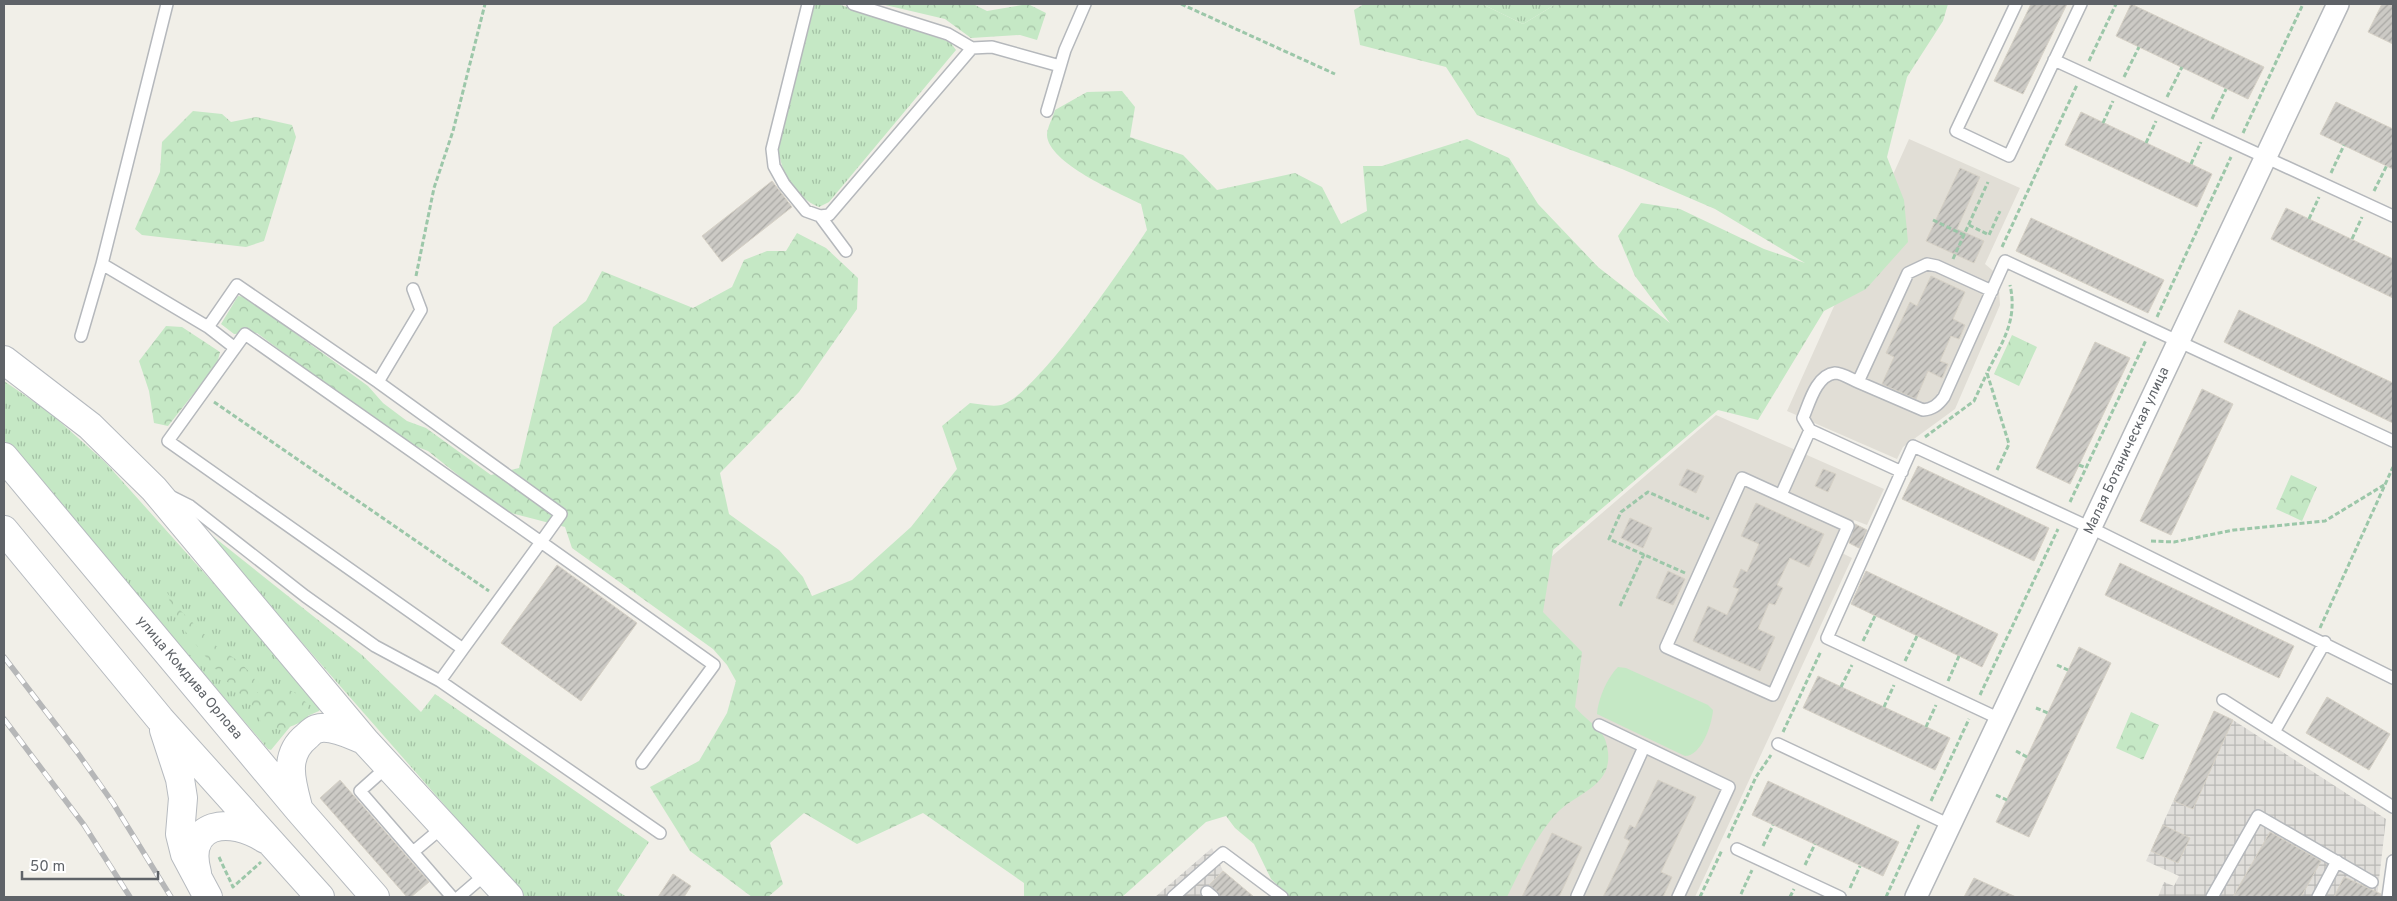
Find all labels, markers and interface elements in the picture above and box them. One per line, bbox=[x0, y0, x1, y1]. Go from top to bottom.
street label: Малая Ботаническая улица bbox=[2081, 365, 2173, 537]
street label: улица Комдива Орлова bbox=[132, 613, 246, 743]
scale bar bbox=[22, 848, 159, 880]
text: 50 m bbox=[30, 858, 65, 877]

